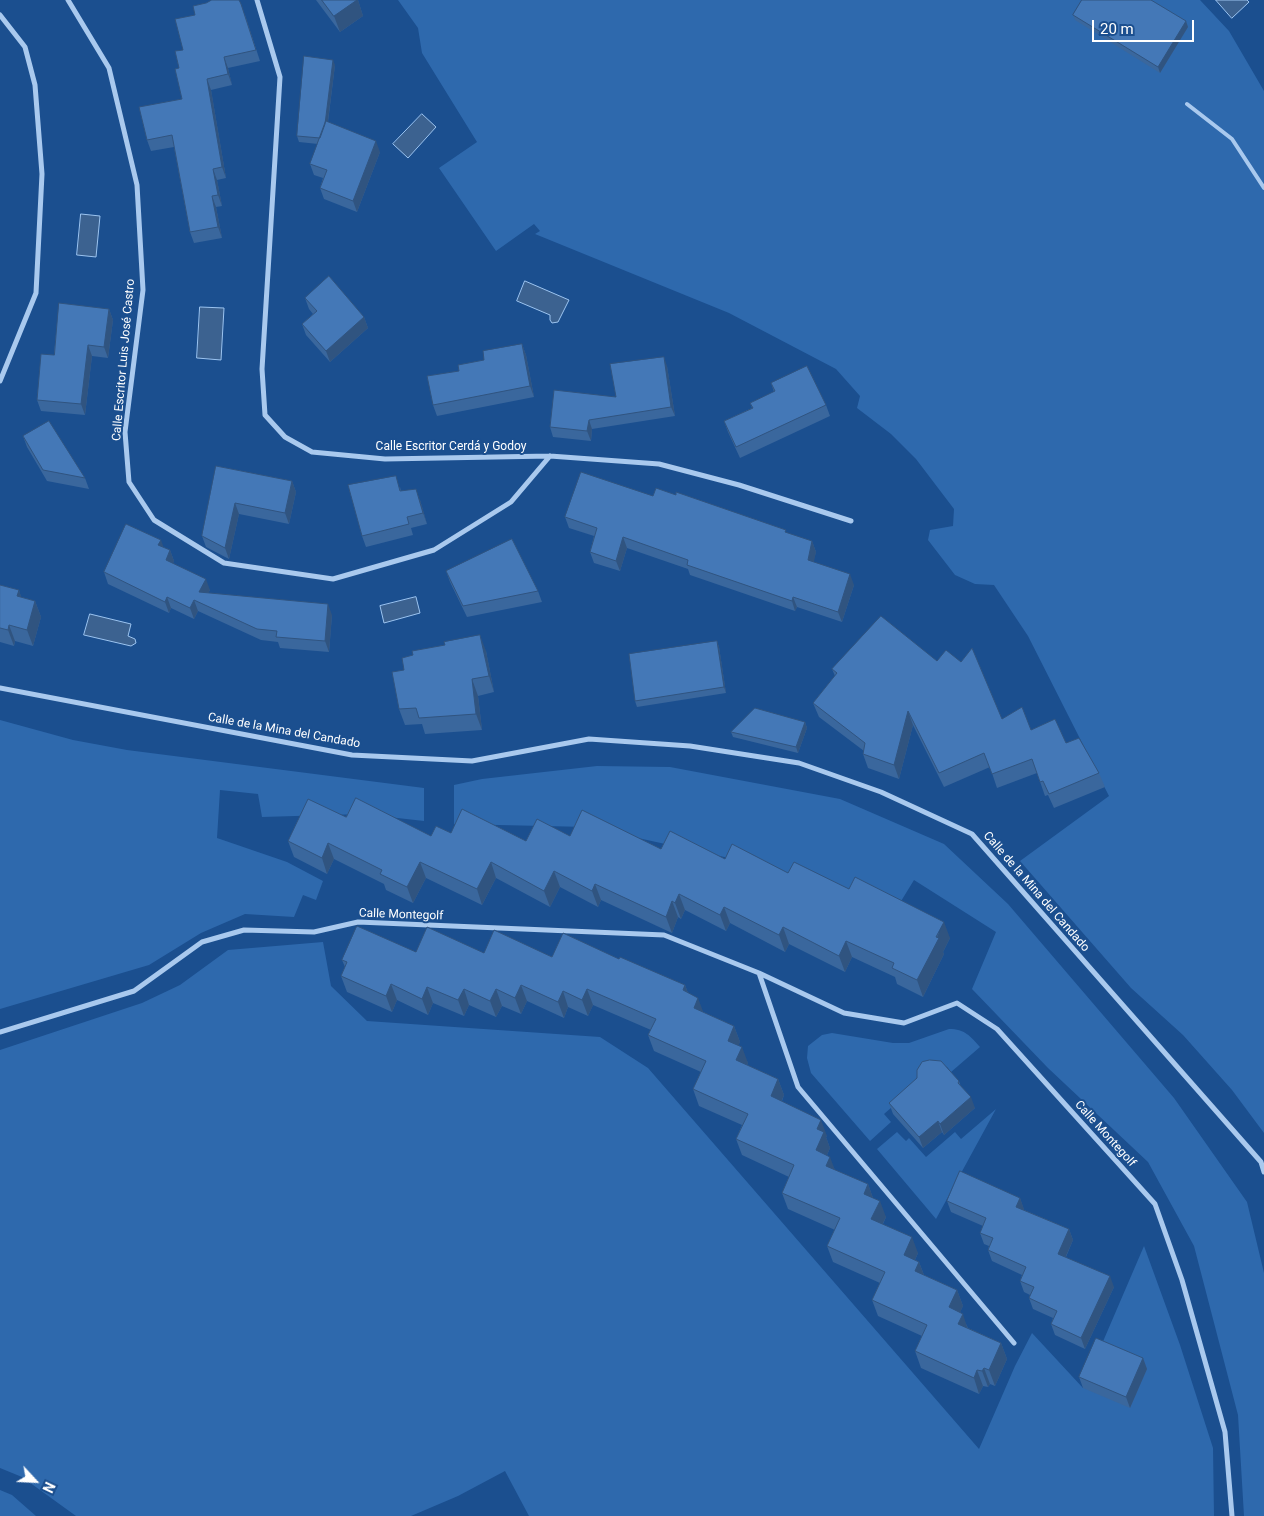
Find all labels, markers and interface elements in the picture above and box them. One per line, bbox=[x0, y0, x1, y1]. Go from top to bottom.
scale bar bbox=[1094, 10, 1196, 42]
text: 20 m bbox=[1100, 20, 1134, 38]
street label: Calle Escritor Luis José Castro bbox=[110, 278, 138, 442]
street label: Calle Escritor Cerdá y Godoy bbox=[376, 440, 526, 454]
street label: Calle de la Mina del Candado bbox=[207, 710, 361, 752]
street label: Calle de la Mina del Candado bbox=[980, 829, 1092, 955]
street label: Calle Montegolf bbox=[359, 906, 443, 924]
street label: Calle Montegolf bbox=[1071, 1098, 1139, 1170]
north arrow bbox=[10, 1456, 60, 1506]
text: N bbox=[39, 1479, 58, 1495]

